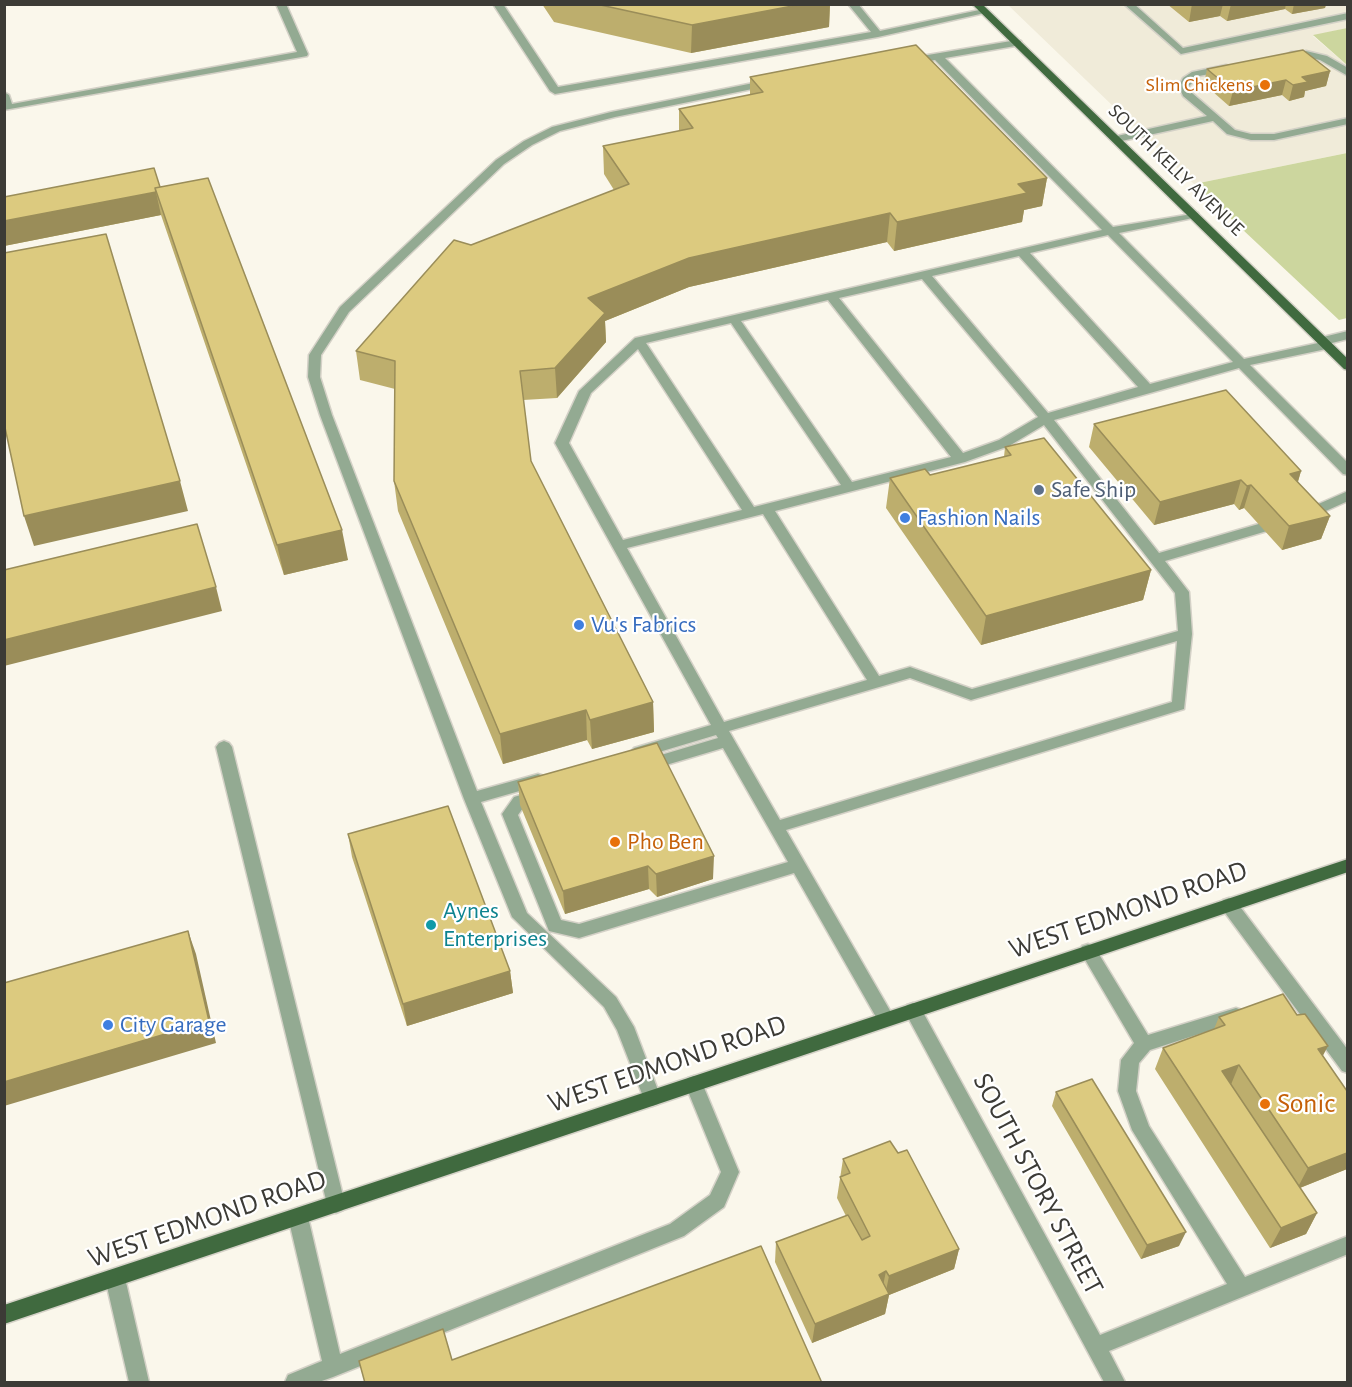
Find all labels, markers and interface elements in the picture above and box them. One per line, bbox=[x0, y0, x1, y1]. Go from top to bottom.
place label: Slim Chickens bbox=[1146, 73, 1253, 97]
marker: Slim Chickens bbox=[1258, 78, 1272, 92]
street label: SOUTH KELLY AVENUE bbox=[1103, 99, 1249, 241]
place label: Safe Ship bbox=[1051, 476, 1136, 504]
marker: Safe Ship bbox=[1032, 483, 1046, 497]
place label: Fashion Nails bbox=[917, 504, 1040, 532]
marker: Fashion Nails bbox=[898, 511, 912, 525]
place label: Vu's Fabrics bbox=[591, 611, 696, 639]
marker: Vu's Fabrics bbox=[572, 618, 586, 632]
place label: Pho Ben bbox=[627, 828, 704, 856]
marker: Pho Ben bbox=[608, 835, 622, 849]
street label: WEST EDMOND ROAD bbox=[1004, 853, 1252, 967]
place label: Aynes Enterprises bbox=[443, 897, 547, 953]
marker: Aynes Enterprises bbox=[424, 918, 438, 932]
street label: WEST EDMOND ROAD bbox=[543, 1007, 791, 1121]
place label: City Garage bbox=[120, 1011, 227, 1039]
marker: City Garage bbox=[101, 1018, 115, 1032]
street label: SOUTH STORY STREET bbox=[965, 1067, 1111, 1301]
place label: Sonic bbox=[1277, 1087, 1335, 1121]
marker: Sonic bbox=[1258, 1097, 1272, 1111]
street label: WEST EDMOND ROAD bbox=[83, 1162, 331, 1276]

